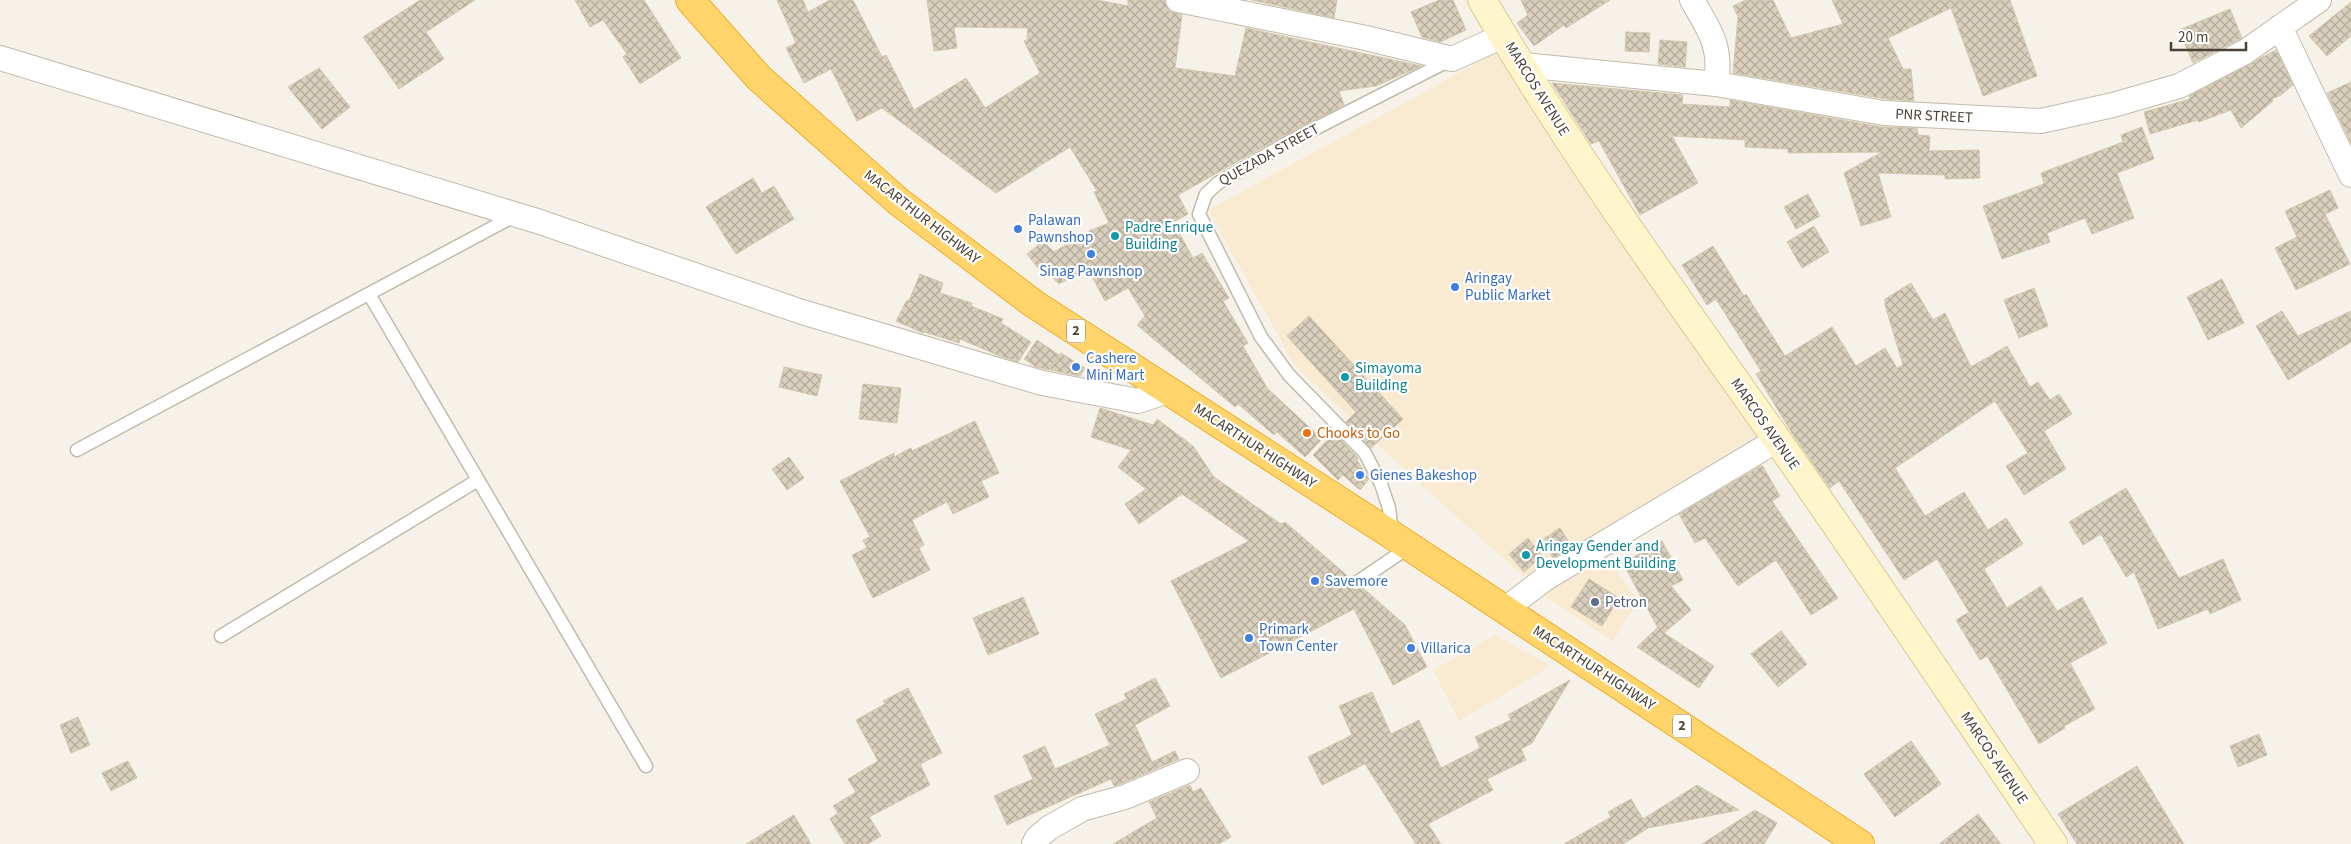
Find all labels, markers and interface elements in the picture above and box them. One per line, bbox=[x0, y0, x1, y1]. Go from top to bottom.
scale bar bbox=[2171, 20, 2246, 52]
text: 20 m bbox=[2178, 27, 2208, 48]
street label: MARCOS AVENUE bbox=[1500, 38, 1574, 140]
street label: PNR STREET bbox=[1895, 103, 1973, 129]
street label: QUEZADA STREET bbox=[1215, 119, 1323, 191]
street label: MACARTHUR HIGHWAY bbox=[859, 165, 985, 270]
place label: Palawan Pawnshop bbox=[1028, 210, 1093, 248]
place label: Padre Enrique Building bbox=[1125, 217, 1213, 255]
marker: Palawan Pawnshop bbox=[1012, 223, 1024, 235]
marker: Padre Enrique Building bbox=[1109, 230, 1121, 242]
marker: Sinag Pawnshop bbox=[1085, 248, 1097, 260]
place label: Sinag Pawnshop bbox=[1039, 261, 1143, 282]
place label: Aringay Public Market bbox=[1465, 268, 1550, 306]
marker: Aringay Public Market bbox=[1449, 281, 1461, 293]
road number: 2 bbox=[1067, 320, 1085, 342]
place label: Cashere Mini Mart bbox=[1086, 348, 1144, 386]
place label: Simayoma Building bbox=[1355, 358, 1422, 396]
marker: Cashere Mini Mart bbox=[1070, 361, 1082, 373]
marker: Simayoma Building bbox=[1339, 371, 1351, 383]
street label: MARCOS AVENUE bbox=[1726, 374, 1804, 474]
street label: MACARTHUR HIGHWAY bbox=[1189, 398, 1321, 494]
place label: Chooks to Go bbox=[1317, 423, 1400, 444]
marker: Chooks to Go bbox=[1301, 427, 1313, 439]
place label: Gienes Bakeshop bbox=[1370, 465, 1477, 486]
marker: Gienes Bakeshop bbox=[1354, 469, 1366, 481]
place label: Aringay Gender and Development Building bbox=[1536, 536, 1676, 574]
marker: Aringay Gender and Development Building bbox=[1520, 549, 1532, 561]
place label: Savemore bbox=[1325, 571, 1388, 592]
marker: Savemore bbox=[1309, 575, 1321, 587]
place label: Petron bbox=[1605, 592, 1647, 613]
marker: Petron bbox=[1589, 596, 1601, 608]
place label: Primark Town Center bbox=[1259, 619, 1339, 657]
street label: MACARTHUR HIGHWAY bbox=[1528, 620, 1660, 716]
marker: Primark Town Center bbox=[1243, 632, 1255, 644]
place label: Villarica bbox=[1421, 638, 1471, 659]
marker: Villarica bbox=[1405, 642, 1417, 654]
street label: MARCOS AVENUE bbox=[1955, 708, 2033, 809]
road number: 2 bbox=[1673, 714, 1691, 738]

